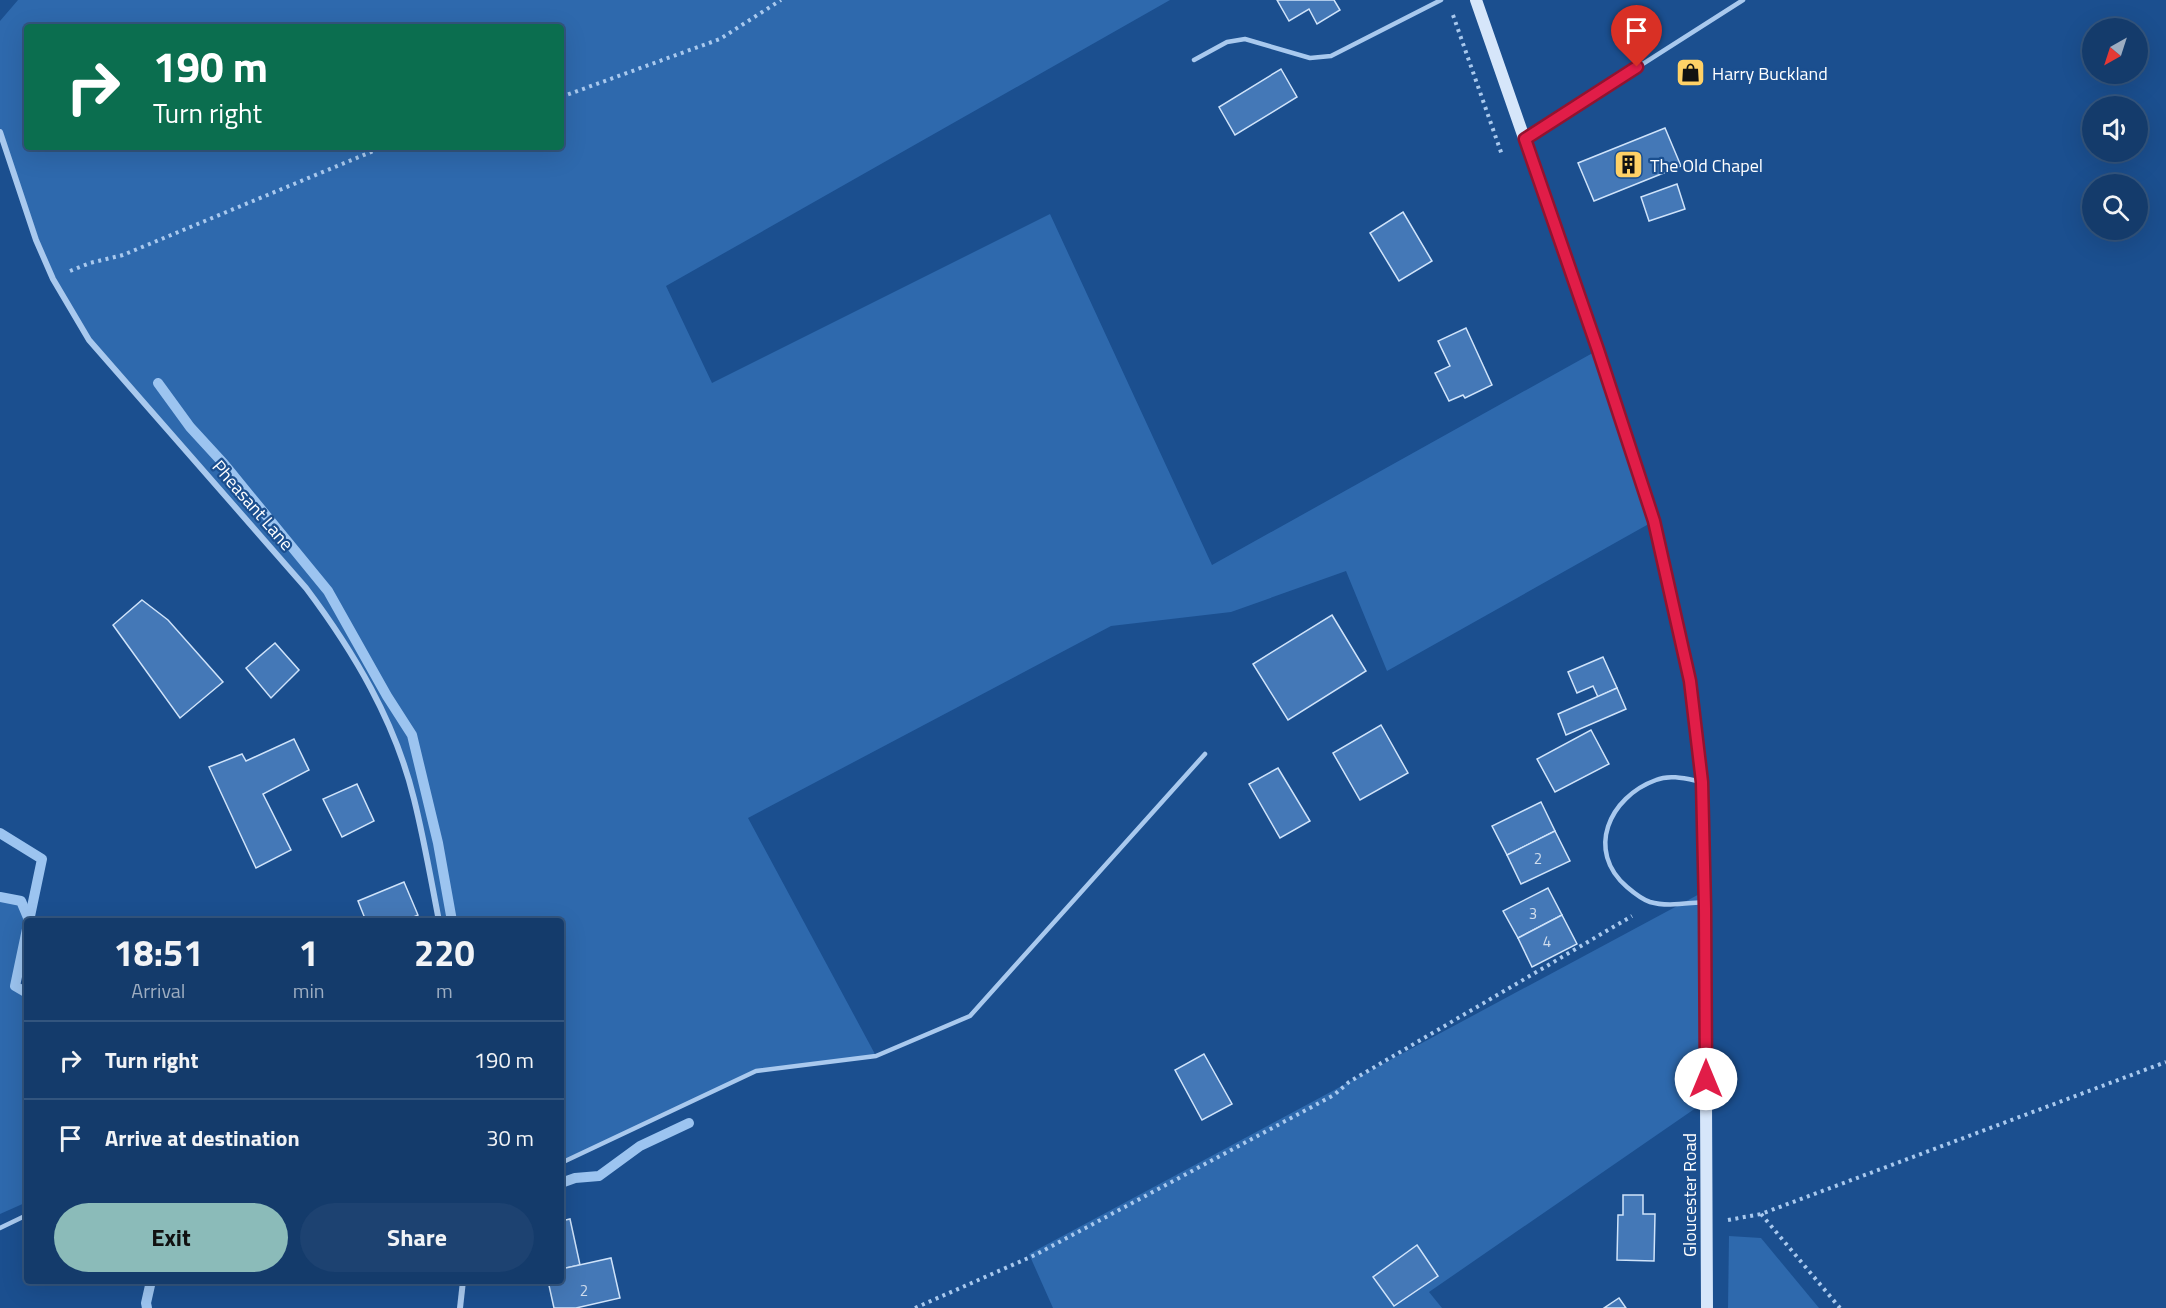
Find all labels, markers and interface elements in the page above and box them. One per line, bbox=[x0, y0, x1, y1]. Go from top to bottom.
pin bbox=[1611, 5, 1662, 67]
icon: arrive bbox=[1620, 14, 1653, 47]
north arrow bbox=[2082, 18, 2148, 84]
map controls bbox=[2082, 18, 2148, 240]
text: 190 m bbox=[153, 34, 268, 98]
icon: right bbox=[54, 48, 132, 126]
shop icon: Harry Buckland bbox=[1675, 57, 1707, 89]
place label: Harry Buckland bbox=[1712, 60, 1828, 87]
text: Turn right bbox=[153, 92, 262, 133]
button: sound bbox=[2082, 96, 2148, 162]
building icon: The Old Chapel bbox=[1613, 149, 1645, 181]
place label: The Old Chapel bbox=[1650, 152, 1763, 179]
button: search bbox=[2082, 174, 2148, 240]
street label: Pheasant Lane bbox=[206, 454, 300, 556]
house number: 2 bbox=[1534, 847, 1542, 870]
house number: 3 bbox=[1529, 902, 1537, 925]
text: 18:51 bbox=[113, 925, 203, 980]
text: 1 bbox=[299, 925, 319, 980]
text: 220 bbox=[414, 925, 475, 980]
house number: 4 bbox=[1543, 930, 1551, 953]
text: Arrival bbox=[131, 975, 186, 1006]
text: min bbox=[293, 975, 325, 1006]
text: m bbox=[436, 975, 453, 1006]
text: Turn right bbox=[105, 1043, 199, 1077]
text: 190 m bbox=[474, 1043, 534, 1077]
icon: right bbox=[54, 1044, 87, 1077]
position arrow bbox=[1674, 1047, 1738, 1111]
text: Arrive at destination bbox=[105, 1121, 300, 1155]
text: 30 m bbox=[486, 1121, 534, 1155]
icon: arrive bbox=[54, 1122, 87, 1155]
street label: Gloucester Road bbox=[1676, 1133, 1703, 1257]
button: Exit bbox=[54, 1203, 288, 1272]
button: Share bbox=[300, 1203, 534, 1272]
house number: 2 bbox=[580, 1279, 588, 1302]

